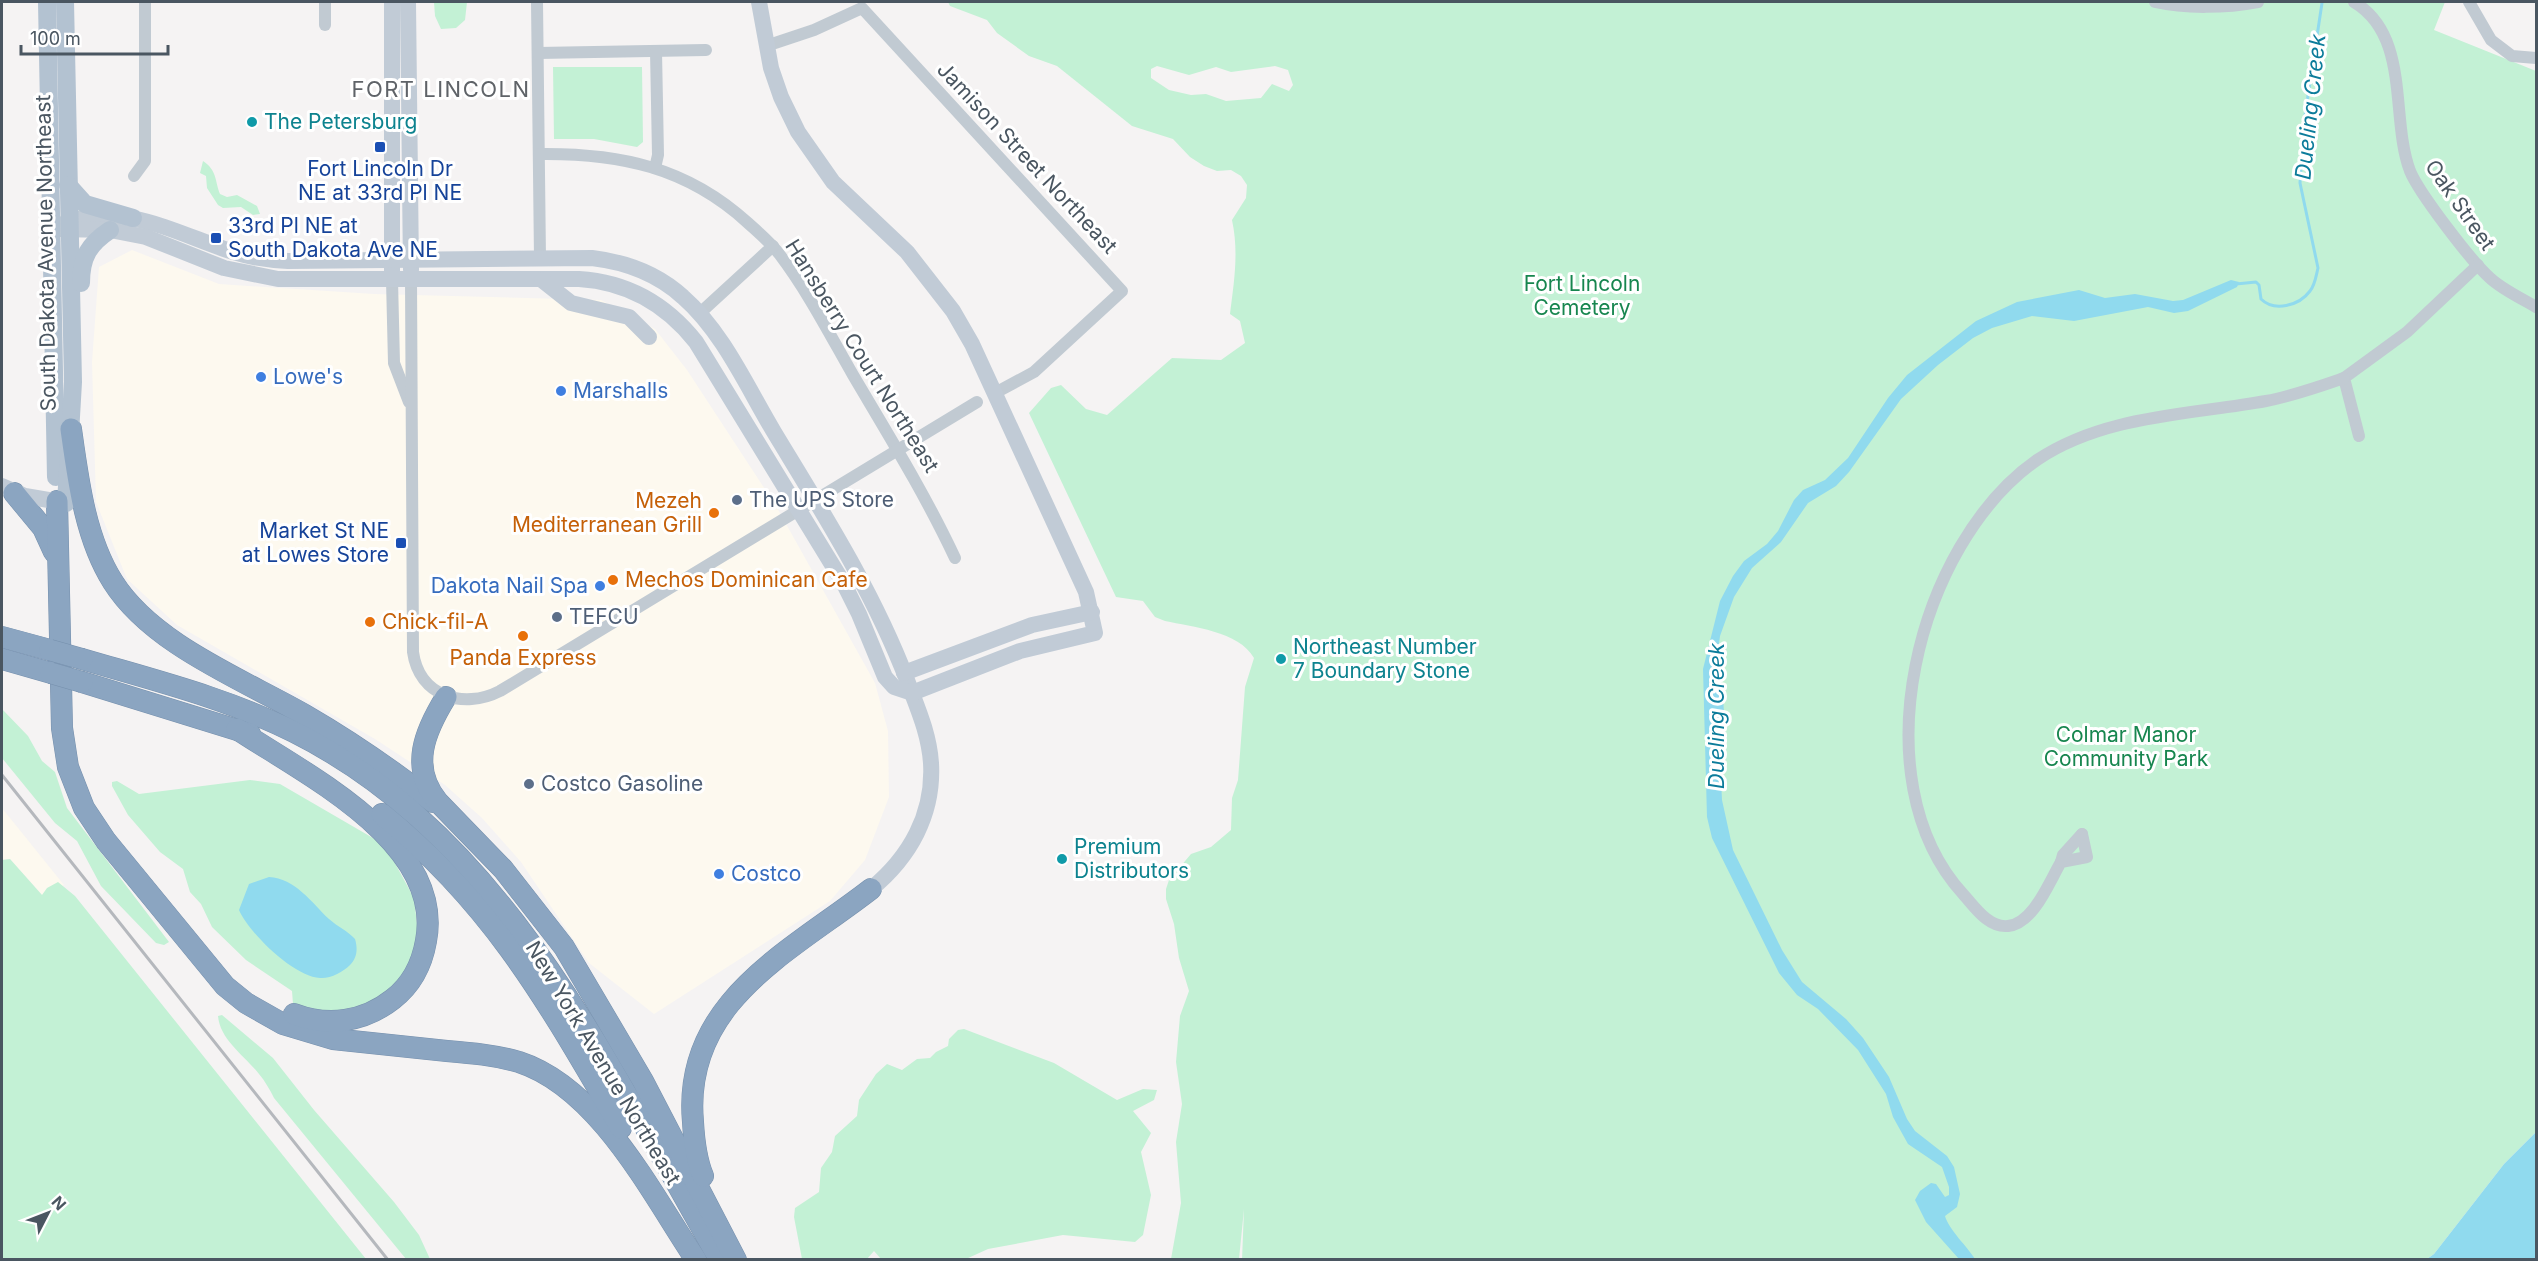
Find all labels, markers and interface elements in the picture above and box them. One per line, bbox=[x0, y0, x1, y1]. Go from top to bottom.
scale bar bbox=[21, 18, 168, 56]
text: 100 m bbox=[30, 28, 81, 49]
water label: Dueling Creek bbox=[2289, 32, 2331, 181]
street label: Jamison Street Northeast bbox=[932, 57, 1123, 259]
district label: FORT LINCOLN bbox=[351, 76, 531, 102]
street label: South Dakota Avenue Northeast bbox=[30, 94, 61, 412]
place label: The Petersburg bbox=[264, 109, 417, 134]
marker: The Petersburg bbox=[245, 115, 259, 129]
marker: Fort Lincoln Dr NE at 33rd Pl NE bbox=[373, 140, 387, 154]
street label: Oak Street bbox=[2420, 155, 2501, 255]
place label: Fort Lincoln Dr NE at 33rd Pl NE bbox=[298, 156, 462, 205]
place label: 33rd Pl NE at South Dakota Ave NE bbox=[228, 213, 438, 262]
marker: 33rd Pl NE at South Dakota Ave NE bbox=[209, 231, 223, 245]
street label: Hansberry Court Northeast bbox=[780, 235, 945, 477]
park label: Fort Lincoln Cemetery bbox=[1524, 271, 1640, 320]
place label: Lowe's bbox=[273, 364, 343, 389]
marker: Lowe's bbox=[254, 370, 268, 384]
place label: Marshalls bbox=[573, 378, 668, 403]
marker: Marshalls bbox=[554, 384, 568, 398]
place label: The UPS Store bbox=[749, 487, 894, 512]
place label: Mezeh Mediterranean Grill bbox=[512, 488, 702, 537]
marker: The UPS Store bbox=[730, 493, 744, 507]
marker: Mezeh Mediterranean Grill bbox=[707, 506, 721, 520]
place label: Market St NE at Lowes Store bbox=[242, 518, 389, 567]
marker: Market St NE at Lowes Store bbox=[394, 536, 408, 550]
place label: Mechos Dominican Cafe bbox=[625, 567, 868, 592]
place label: Dakota Nail Spa bbox=[431, 573, 588, 598]
marker: Mechos Dominican Cafe bbox=[606, 573, 620, 587]
marker: Dakota Nail Spa bbox=[593, 579, 607, 593]
place label: TEFCU bbox=[569, 604, 639, 629]
place label: Chick-fil-A bbox=[382, 609, 488, 634]
marker: TEFCU bbox=[550, 610, 564, 624]
marker: Chick-fil-A bbox=[363, 615, 377, 629]
marker: Panda Express bbox=[516, 629, 530, 643]
place label: Northeast Number 7 Boundary Stone bbox=[1293, 634, 1477, 683]
water label: Dueling Creek bbox=[1703, 642, 1729, 789]
place label: Panda Express bbox=[449, 645, 597, 670]
marker: Northeast Number 7 Boundary Stone bbox=[1274, 652, 1288, 666]
park label: Colmar Manor Community Park bbox=[2044, 722, 2209, 771]
place label: Costco Gasoline bbox=[541, 771, 703, 796]
marker: Costco Gasoline bbox=[522, 777, 536, 791]
place label: Premium Distributors bbox=[1074, 834, 1189, 883]
marker: Premium Distributors bbox=[1055, 852, 1069, 866]
place label: Costco bbox=[731, 861, 801, 886]
marker: Costco bbox=[712, 867, 726, 881]
street label: New York Avenue Northeast bbox=[521, 937, 686, 1189]
north arrow bbox=[18, 1183, 78, 1243]
text: N bbox=[48, 1192, 71, 1214]

